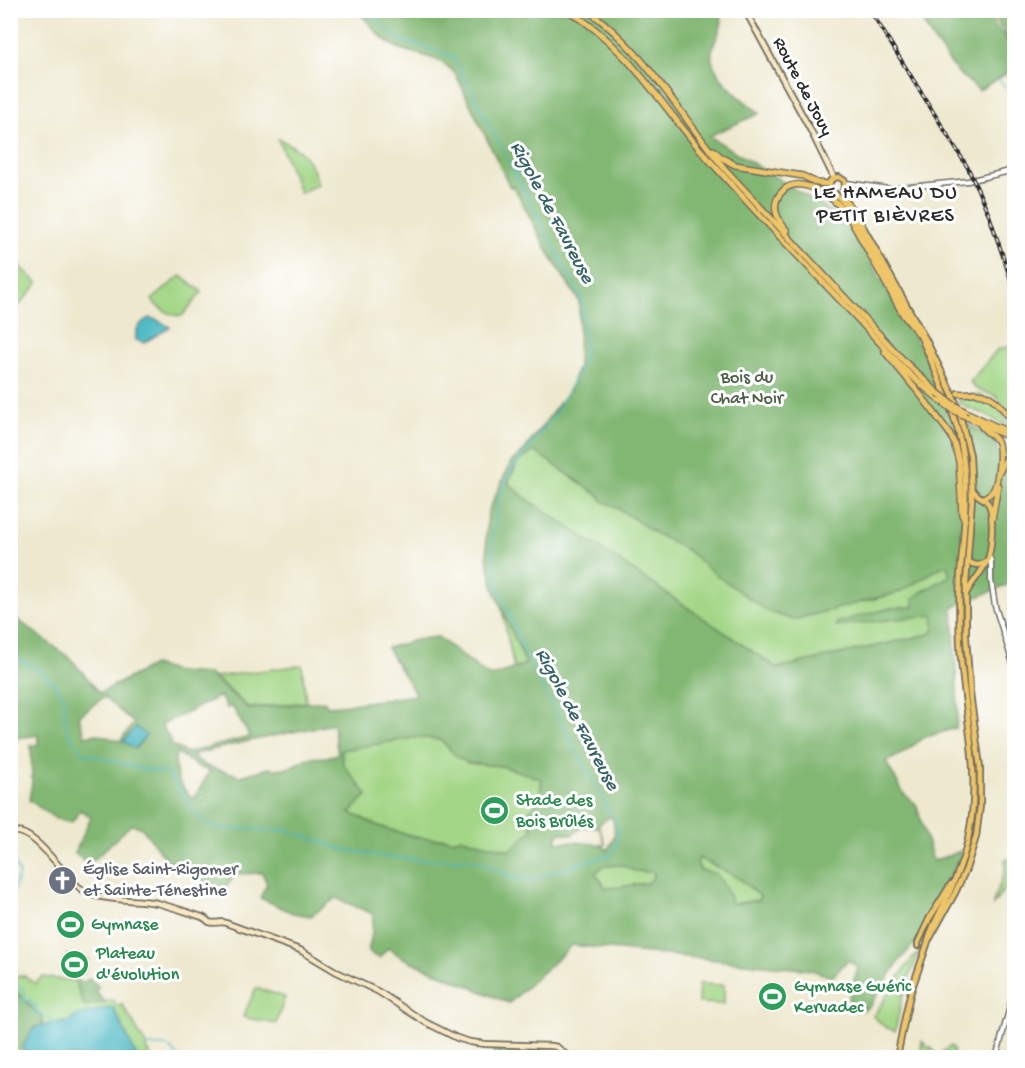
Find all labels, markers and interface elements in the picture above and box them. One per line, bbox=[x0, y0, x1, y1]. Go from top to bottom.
street label: Route de Jouy bbox=[767, 34, 837, 140]
water label: Rigole de Favreuse bbox=[504, 138, 598, 289]
district label: LE HAMEAU DU PETIT BIÈVRES bbox=[814, 183, 958, 229]
park label: Bois du Chat Noir bbox=[711, 368, 785, 410]
water label: Rigole de Favreuse bbox=[529, 645, 623, 796]
place label: Stade des Bois Brûlés bbox=[515, 791, 595, 833]
sports icon: Stade des Bois Brûlés bbox=[479, 795, 511, 827]
place label: Église Saint-Rigomer et Sainte-Ténestine bbox=[83, 860, 239, 902]
church icon: Église Saint-Rigomer et Sainte-Ténestine bbox=[46, 864, 78, 896]
sports icon: Gymnase bbox=[54, 909, 86, 941]
place label: Gymnase bbox=[91, 915, 159, 936]
place label: Plateau d'évolution bbox=[95, 944, 180, 986]
sports icon: Plateau d'évolution bbox=[59, 948, 91, 980]
place label: Gymnase Guéric Kervadec bbox=[794, 977, 912, 1019]
sports icon: Gymnase Guéric Kervadec bbox=[757, 981, 789, 1013]

